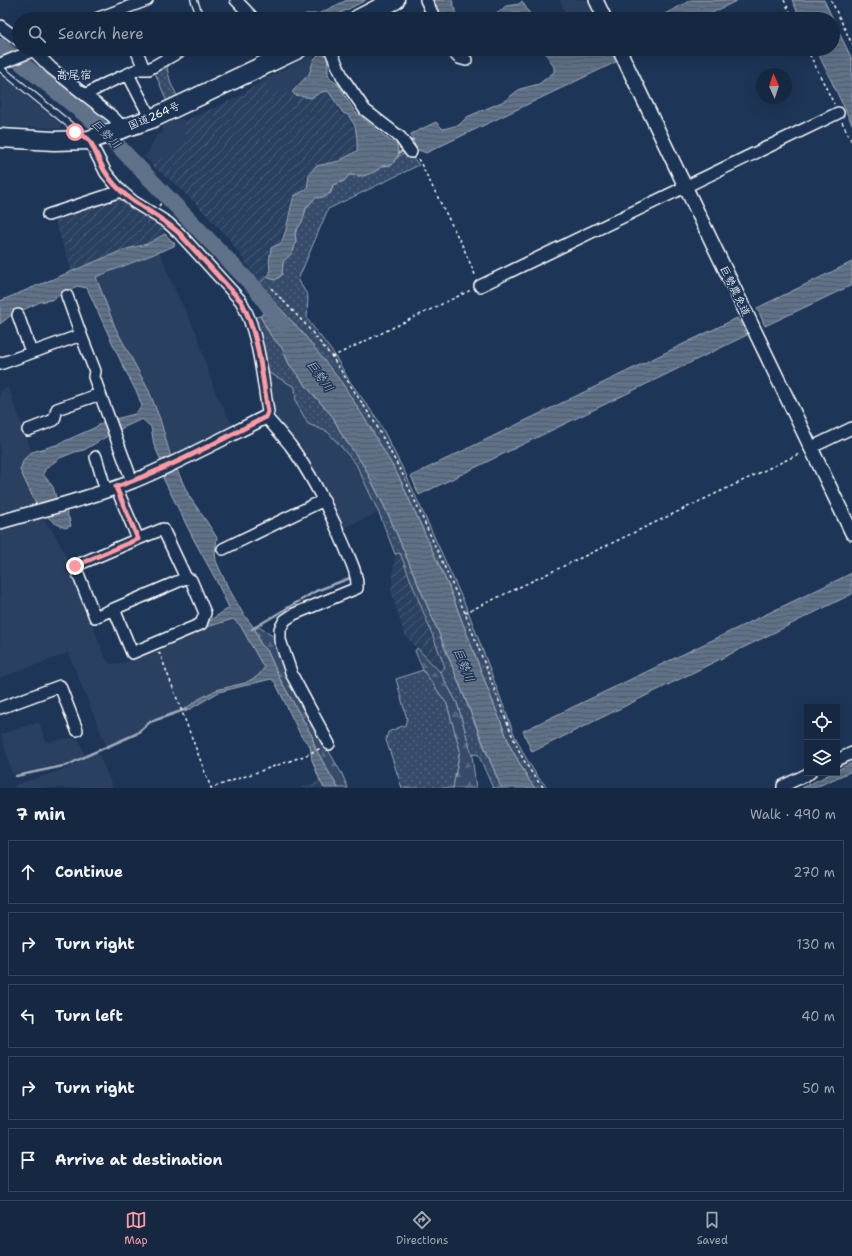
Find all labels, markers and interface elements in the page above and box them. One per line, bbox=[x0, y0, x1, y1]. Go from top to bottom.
search box bbox=[12, 12, 840, 56]
icon: search bbox=[26, 23, 48, 45]
text: Search here bbox=[58, 24, 144, 44]
district label: 高尾宿 bbox=[56, 67, 92, 83]
north arrow bbox=[756, 68, 792, 104]
street label: 国道264号 bbox=[126, 98, 182, 134]
water label: 巨勢川 bbox=[88, 116, 124, 152]
route start bbox=[66, 123, 84, 141]
street label: 巨勢農免道 bbox=[716, 263, 754, 319]
water label: 巨勢川 bbox=[303, 357, 337, 395]
route end bbox=[66, 557, 84, 575]
water label: 巨勢川 bbox=[450, 645, 478, 685]
map controls bbox=[804, 704, 840, 776]
button: locate bbox=[804, 704, 840, 740]
button: layers bbox=[804, 740, 840, 776]
text: 7 min bbox=[16, 803, 66, 825]
text: Walk · 490 m bbox=[750, 806, 836, 823]
icon: ahead bbox=[17, 861, 39, 883]
text: Continue bbox=[55, 862, 123, 882]
text: 270 m bbox=[793, 864, 835, 881]
icon: right bbox=[17, 933, 39, 955]
text: Turn right bbox=[55, 934, 135, 954]
text: 130 m bbox=[797, 936, 835, 953]
icon: left bbox=[17, 1005, 39, 1027]
text: Turn left bbox=[55, 1006, 123, 1026]
text: 40 m bbox=[801, 1008, 835, 1025]
icon: right bbox=[17, 1077, 39, 1099]
text: Turn right bbox=[55, 1078, 135, 1098]
text: 50 m bbox=[802, 1080, 835, 1097]
icon: arrive bbox=[17, 1149, 39, 1171]
text: Arrive at destination bbox=[55, 1150, 223, 1170]
tab: Map bbox=[124, 1209, 148, 1248]
tab: Directions bbox=[396, 1209, 448, 1248]
tab: Saved bbox=[697, 1209, 728, 1248]

